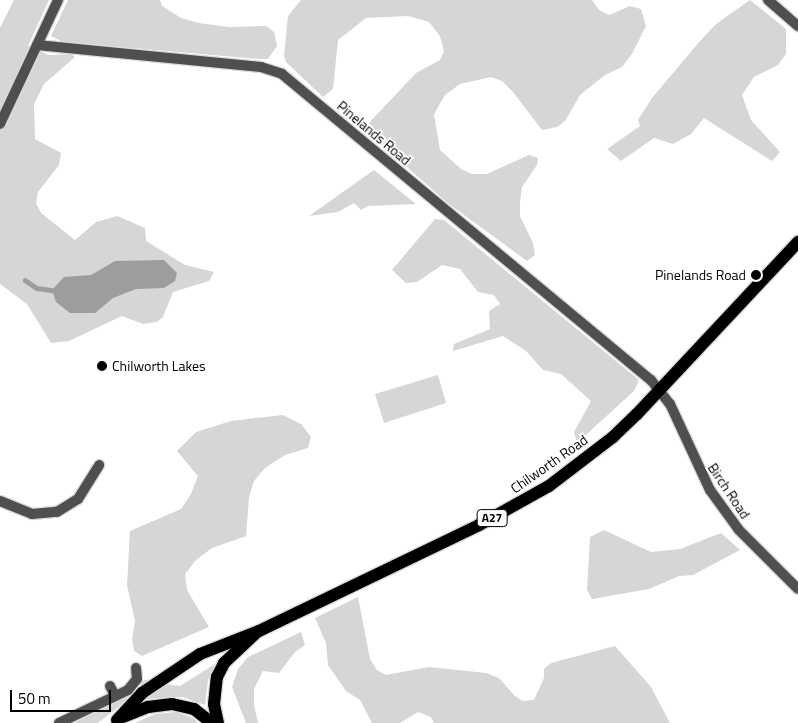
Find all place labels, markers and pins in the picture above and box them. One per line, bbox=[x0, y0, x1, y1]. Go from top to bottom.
place label: Pinelands Road bbox=[655, 267, 746, 283]
marker: Pinelands Road bbox=[750, 269, 762, 281]
place label: Chilworth Lakes bbox=[112, 358, 206, 374]
marker: Chilworth Lakes bbox=[96, 360, 108, 372]

